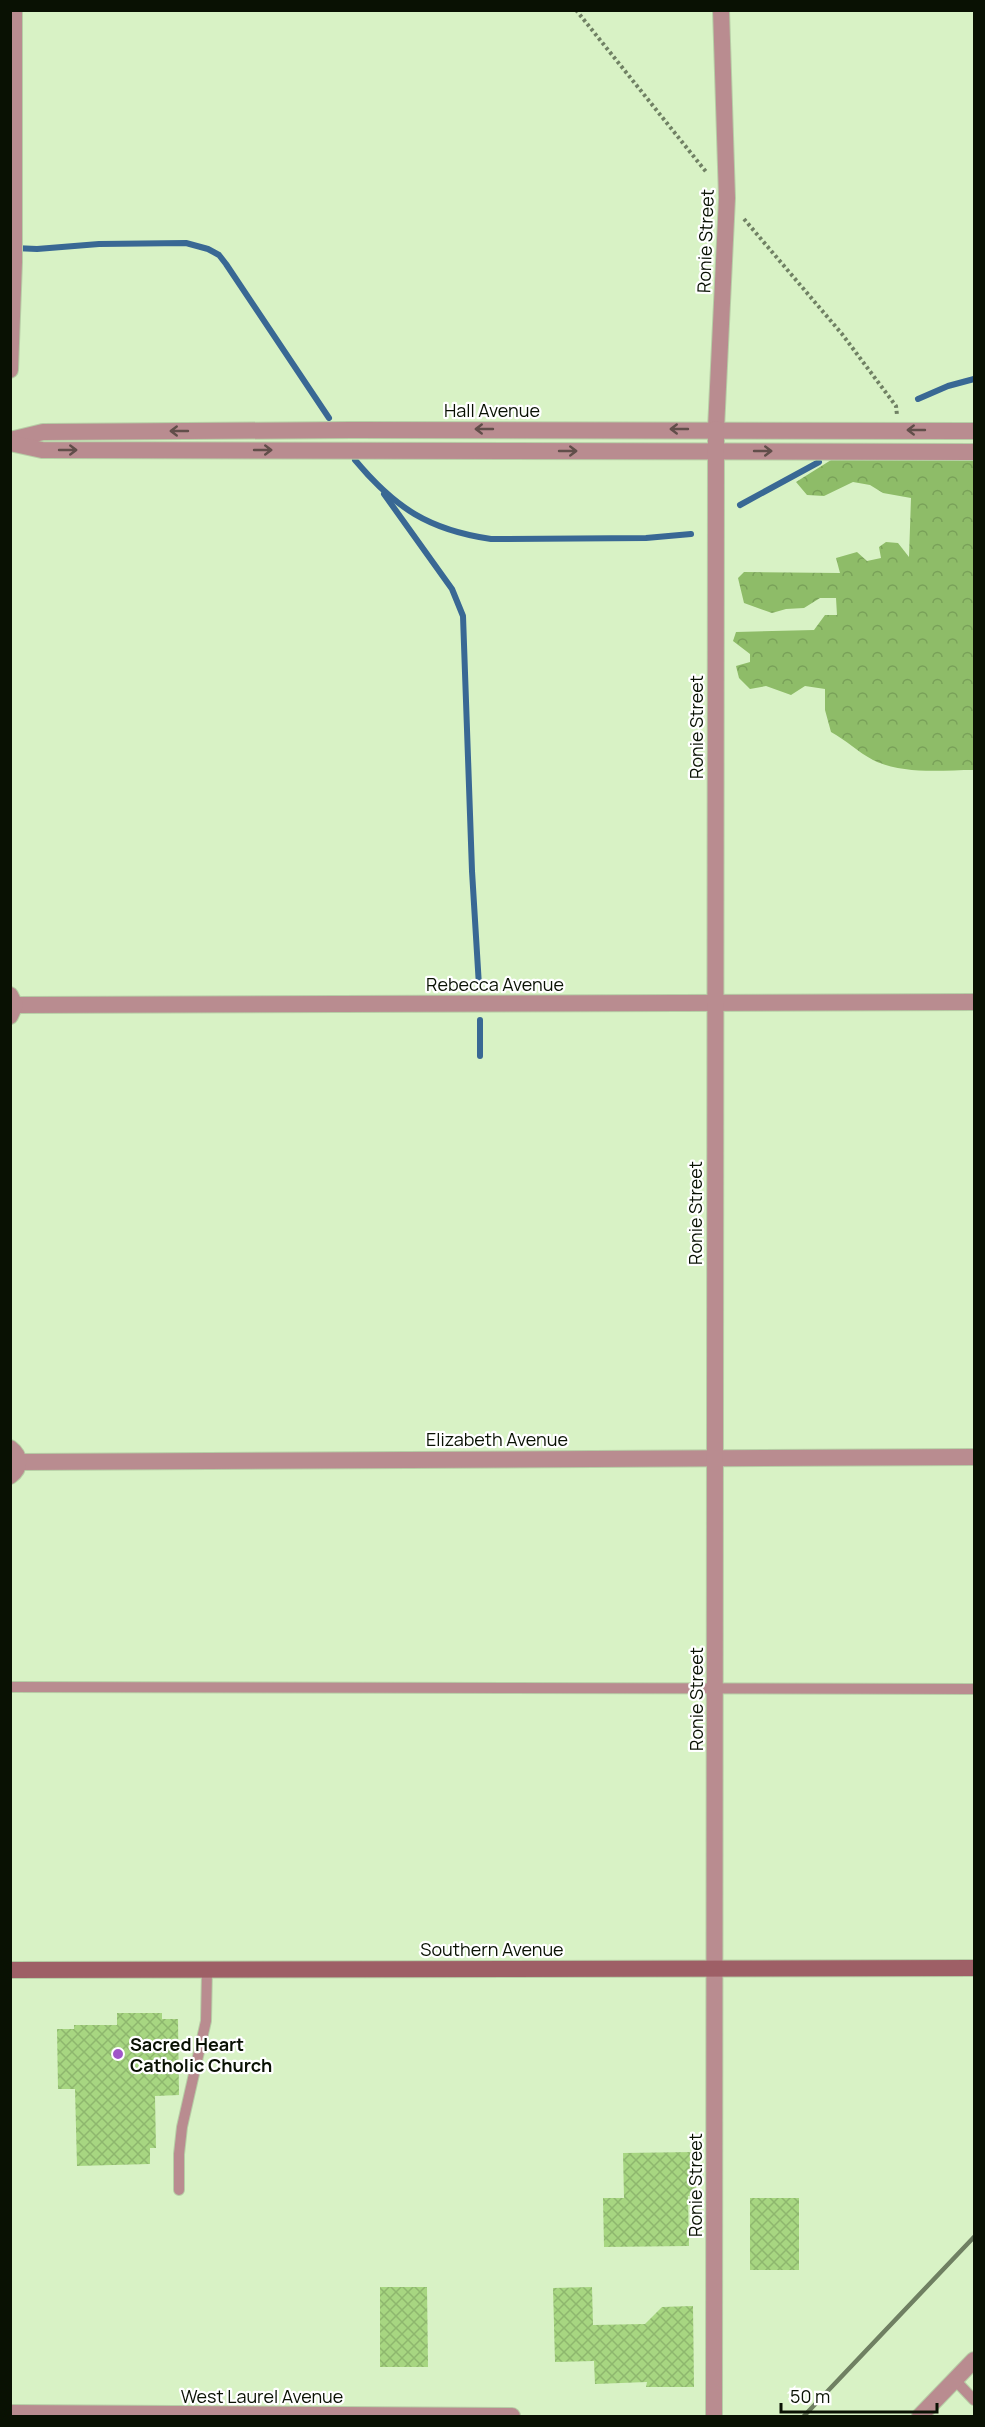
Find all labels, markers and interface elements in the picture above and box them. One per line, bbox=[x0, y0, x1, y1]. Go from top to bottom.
street label: Ronie Street bbox=[691, 189, 719, 293]
street label: Hall Avenue bbox=[444, 398, 540, 422]
one-way arrow bbox=[475, 423, 495, 435]
one-way arrow bbox=[670, 423, 690, 435]
one-way arrow bbox=[907, 424, 927, 436]
one-way arrow bbox=[169, 425, 189, 437]
one-way arrow bbox=[58, 444, 78, 456]
one-way arrow bbox=[253, 444, 273, 456]
one-way arrow bbox=[558, 445, 578, 457]
one-way arrow bbox=[753, 445, 773, 457]
street label: Ronie Street bbox=[684, 675, 708, 779]
street label: Rebecca Avenue bbox=[426, 972, 564, 996]
street label: Ronie Street bbox=[683, 1161, 707, 1265]
street label: Elizabeth Avenue bbox=[426, 1427, 568, 1451]
street label: Ronie Street bbox=[684, 1647, 708, 1751]
street label: Southern Avenue bbox=[420, 1937, 564, 1961]
place label: Sacred Heart Catholic Church bbox=[130, 2032, 272, 2077]
marker: Sacred Heart Catholic Church bbox=[111, 2047, 125, 2061]
street label: Ronie Street bbox=[683, 2133, 707, 2237]
scale bar bbox=[781, 2376, 937, 2414]
street label: West Laurel Avenue bbox=[181, 2384, 343, 2408]
text: 50 m bbox=[790, 2384, 830, 2408]

